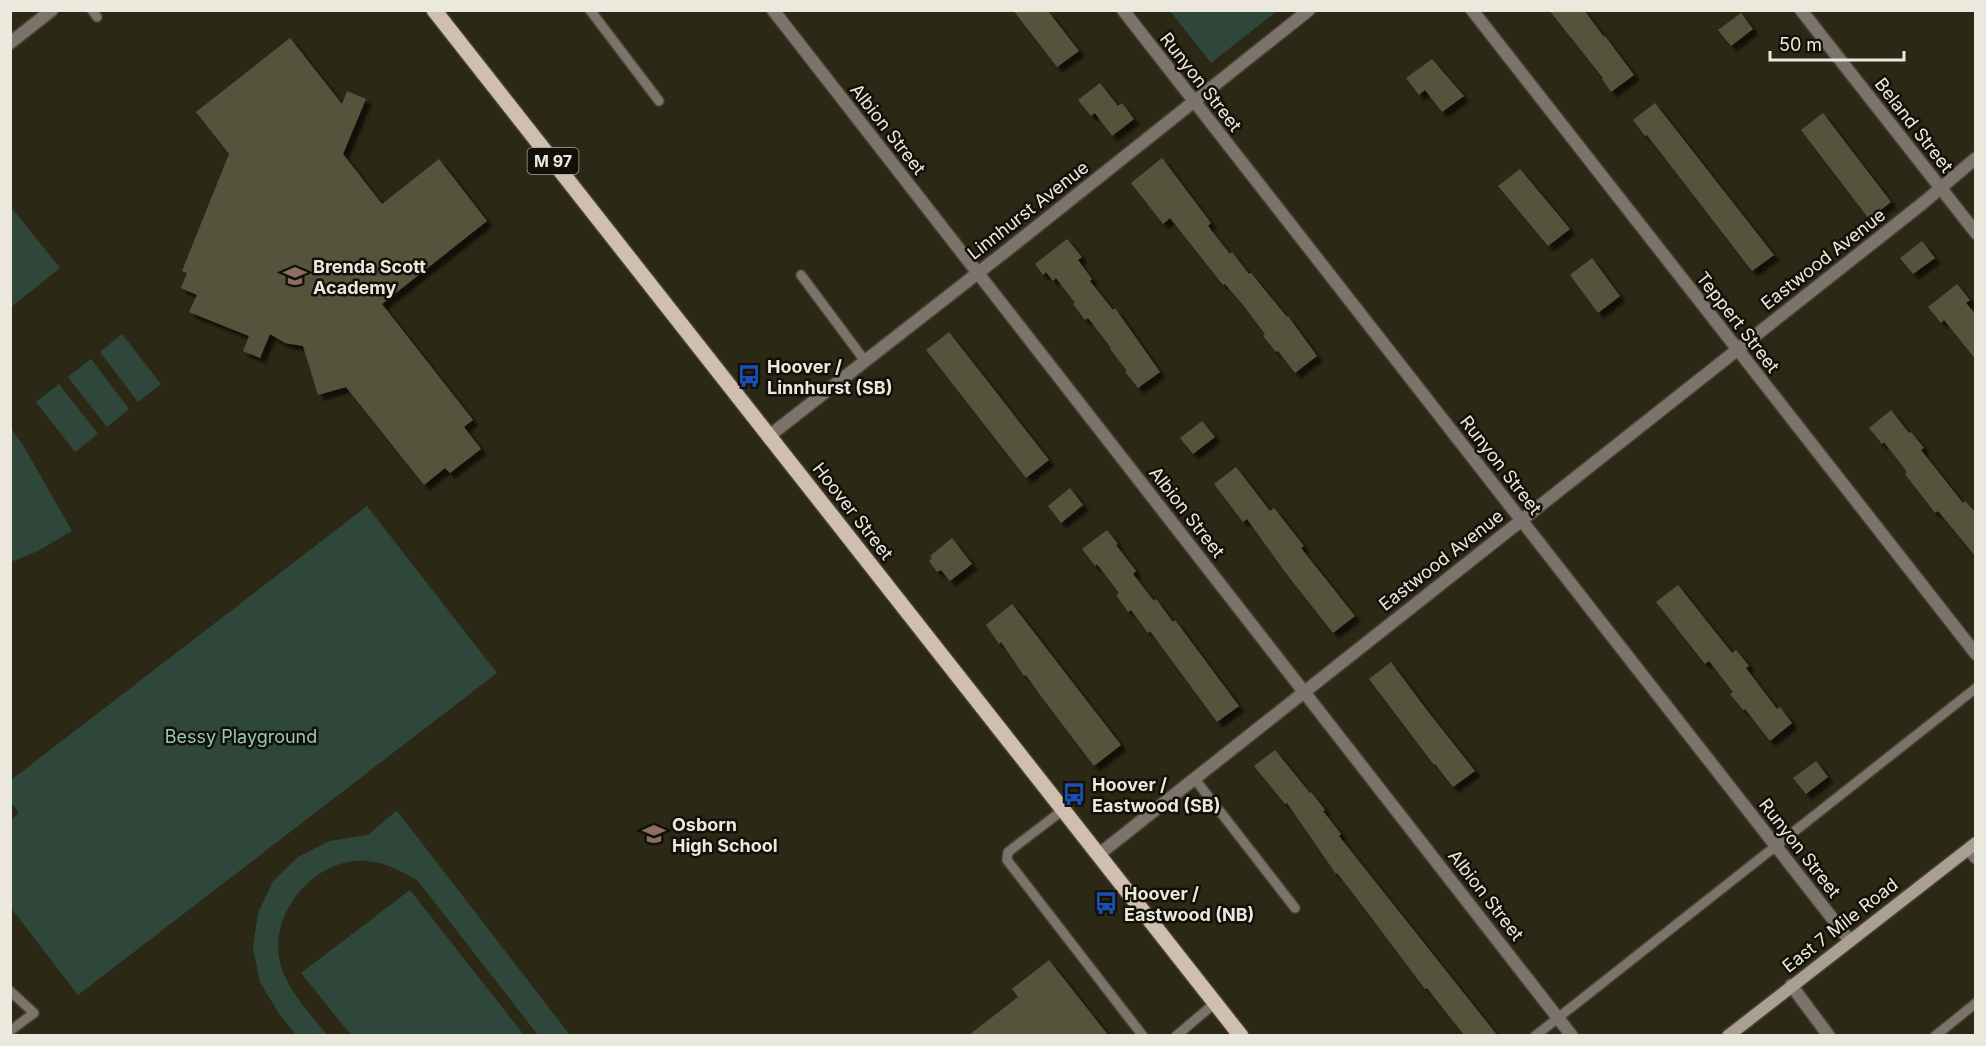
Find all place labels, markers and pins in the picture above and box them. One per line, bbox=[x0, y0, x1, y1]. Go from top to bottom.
place label: Brenda Scott Academy bbox=[313, 256, 426, 298]
school or university icon: Brenda Scott Academy bbox=[282, 263, 308, 289]
place label: Hoover / Linnhurst (SB) bbox=[767, 356, 892, 398]
bus stop icon: Hoover / Linnhurst (SB) bbox=[736, 363, 762, 389]
place label: Hoover / Eastwood (SB) bbox=[1092, 774, 1220, 816]
bus stop icon: Hoover / Eastwood (SB) bbox=[1061, 781, 1087, 807]
place label: Osborn High School bbox=[672, 814, 778, 856]
school or university icon: Osborn High School bbox=[641, 821, 667, 847]
place label: Hoover / Eastwood (NB) bbox=[1124, 883, 1254, 925]
bus stop icon: Hoover / Eastwood (NB) bbox=[1093, 890, 1119, 916]

